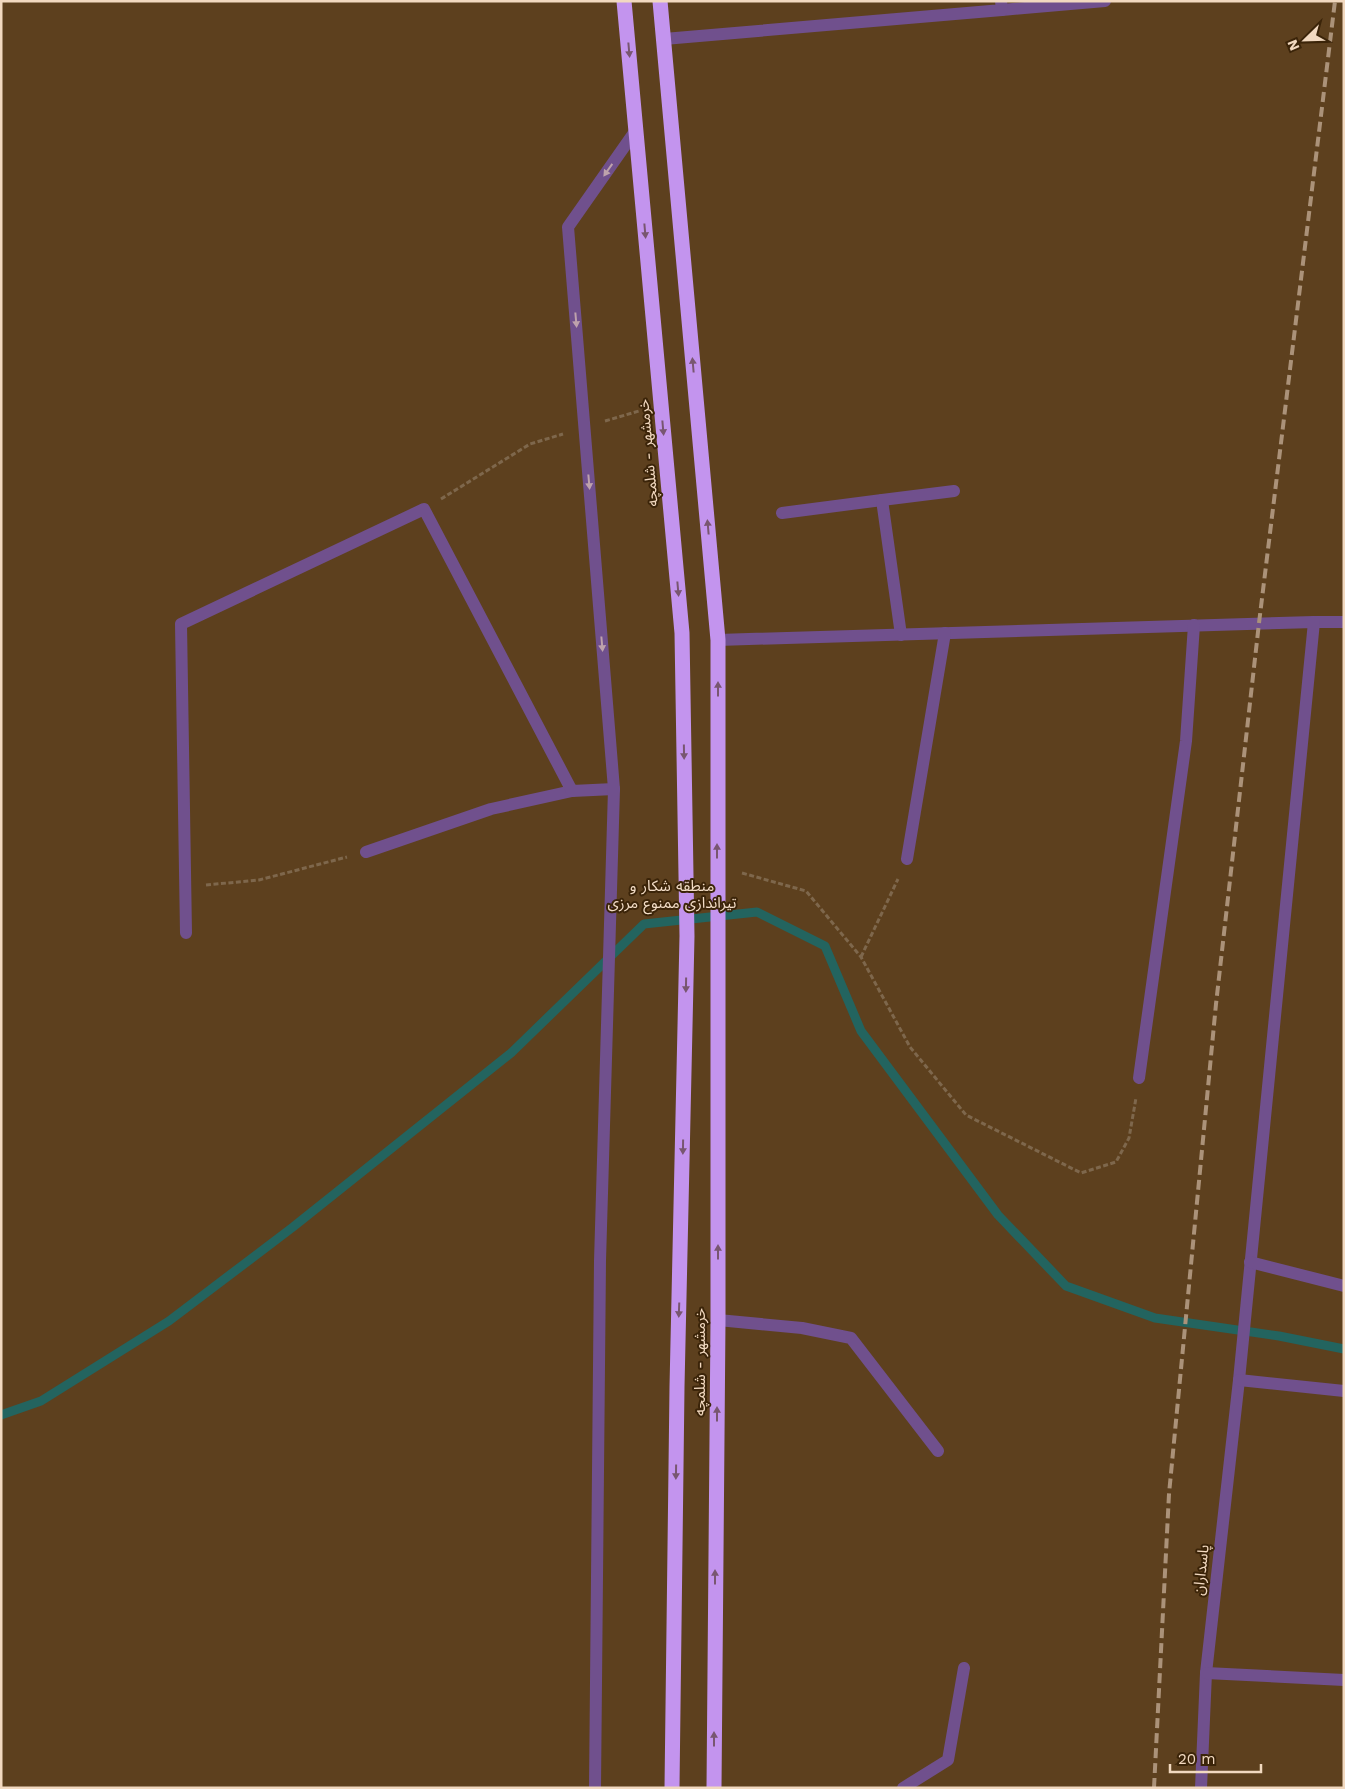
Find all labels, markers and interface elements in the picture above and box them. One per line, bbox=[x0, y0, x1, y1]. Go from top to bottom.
north arrow bbox=[1280, 15, 1330, 65]
text: N bbox=[1284, 37, 1302, 53]
one-way arrow bbox=[625, 42, 633, 58]
one-way arrow bbox=[603, 163, 613, 177]
one-way arrow bbox=[641, 223, 649, 239]
one-way arrow bbox=[572, 312, 580, 328]
one-way arrow bbox=[689, 357, 697, 373]
street label: خرمشهر - شلمچه bbox=[634, 398, 663, 508]
one-way arrow bbox=[659, 420, 667, 436]
one-way arrow bbox=[585, 474, 593, 490]
one-way arrow bbox=[703, 519, 711, 535]
one-way arrow bbox=[674, 582, 682, 598]
one-way arrow bbox=[598, 636, 606, 652]
one-way arrow bbox=[714, 681, 722, 697]
one-way arrow bbox=[680, 744, 688, 760]
one-way arrow bbox=[713, 843, 721, 859]
park label: منطقه شکار و تیراندازی ممنوع مرزی bbox=[607, 877, 737, 915]
one-way arrow bbox=[682, 977, 690, 993]
one-way arrow bbox=[679, 1140, 687, 1156]
one-way arrow bbox=[714, 1243, 722, 1259]
one-way arrow bbox=[675, 1302, 683, 1318]
street label: خرمشهر - شلمچه bbox=[691, 1308, 710, 1416]
one-way arrow bbox=[713, 1406, 721, 1422]
one-way arrow bbox=[672, 1464, 680, 1480]
street label: پاسداران bbox=[1189, 1544, 1214, 1596]
one-way arrow bbox=[711, 1568, 719, 1584]
one-way arrow bbox=[710, 1731, 718, 1747]
scale bar bbox=[1170, 1742, 1261, 1774]
text: 20 m bbox=[1178, 1750, 1216, 1768]

